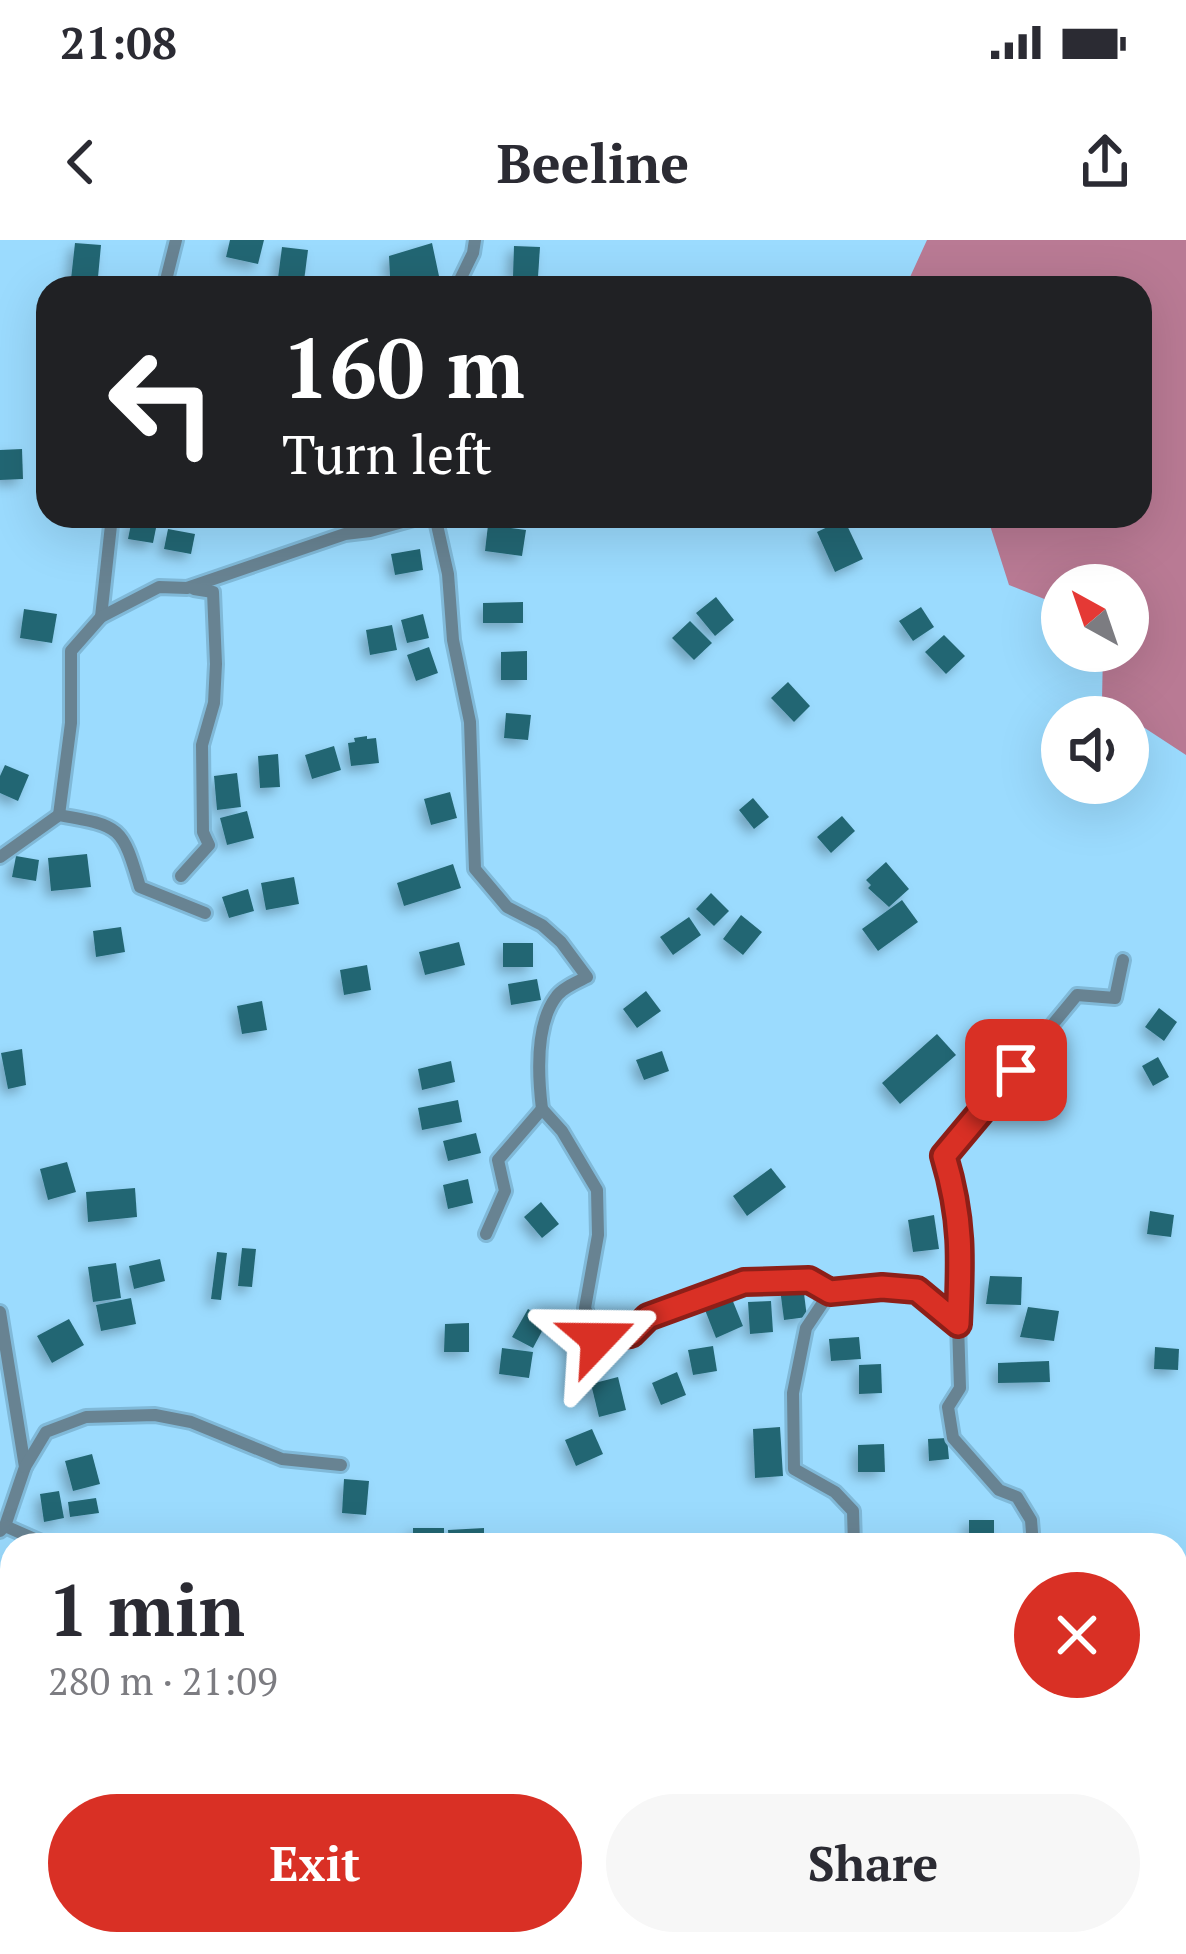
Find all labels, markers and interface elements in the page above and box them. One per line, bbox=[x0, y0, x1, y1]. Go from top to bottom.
text: 21:08 bbox=[60, 12, 177, 72]
text: Beeline bbox=[497, 127, 689, 198]
icon: back bbox=[48, 129, 114, 195]
icon: share bbox=[1072, 129, 1138, 195]
text: 160 m bbox=[282, 311, 525, 422]
icon: left bbox=[84, 324, 240, 480]
text: Turn left bbox=[282, 418, 492, 489]
north arrow bbox=[1041, 564, 1149, 672]
map controls bbox=[1041, 564, 1149, 804]
button: sound bbox=[1041, 696, 1149, 804]
pin bbox=[965, 1019, 1067, 1121]
icon: arrive bbox=[983, 1037, 1049, 1103]
position arrow bbox=[535, 1276, 661, 1402]
text: 1 min bbox=[48, 1561, 245, 1657]
button: close bbox=[1014, 1572, 1140, 1698]
text: 280 m · 21:09 bbox=[48, 1654, 278, 1706]
button: Exit bbox=[48, 1794, 582, 1932]
button: Share bbox=[606, 1794, 1140, 1932]

